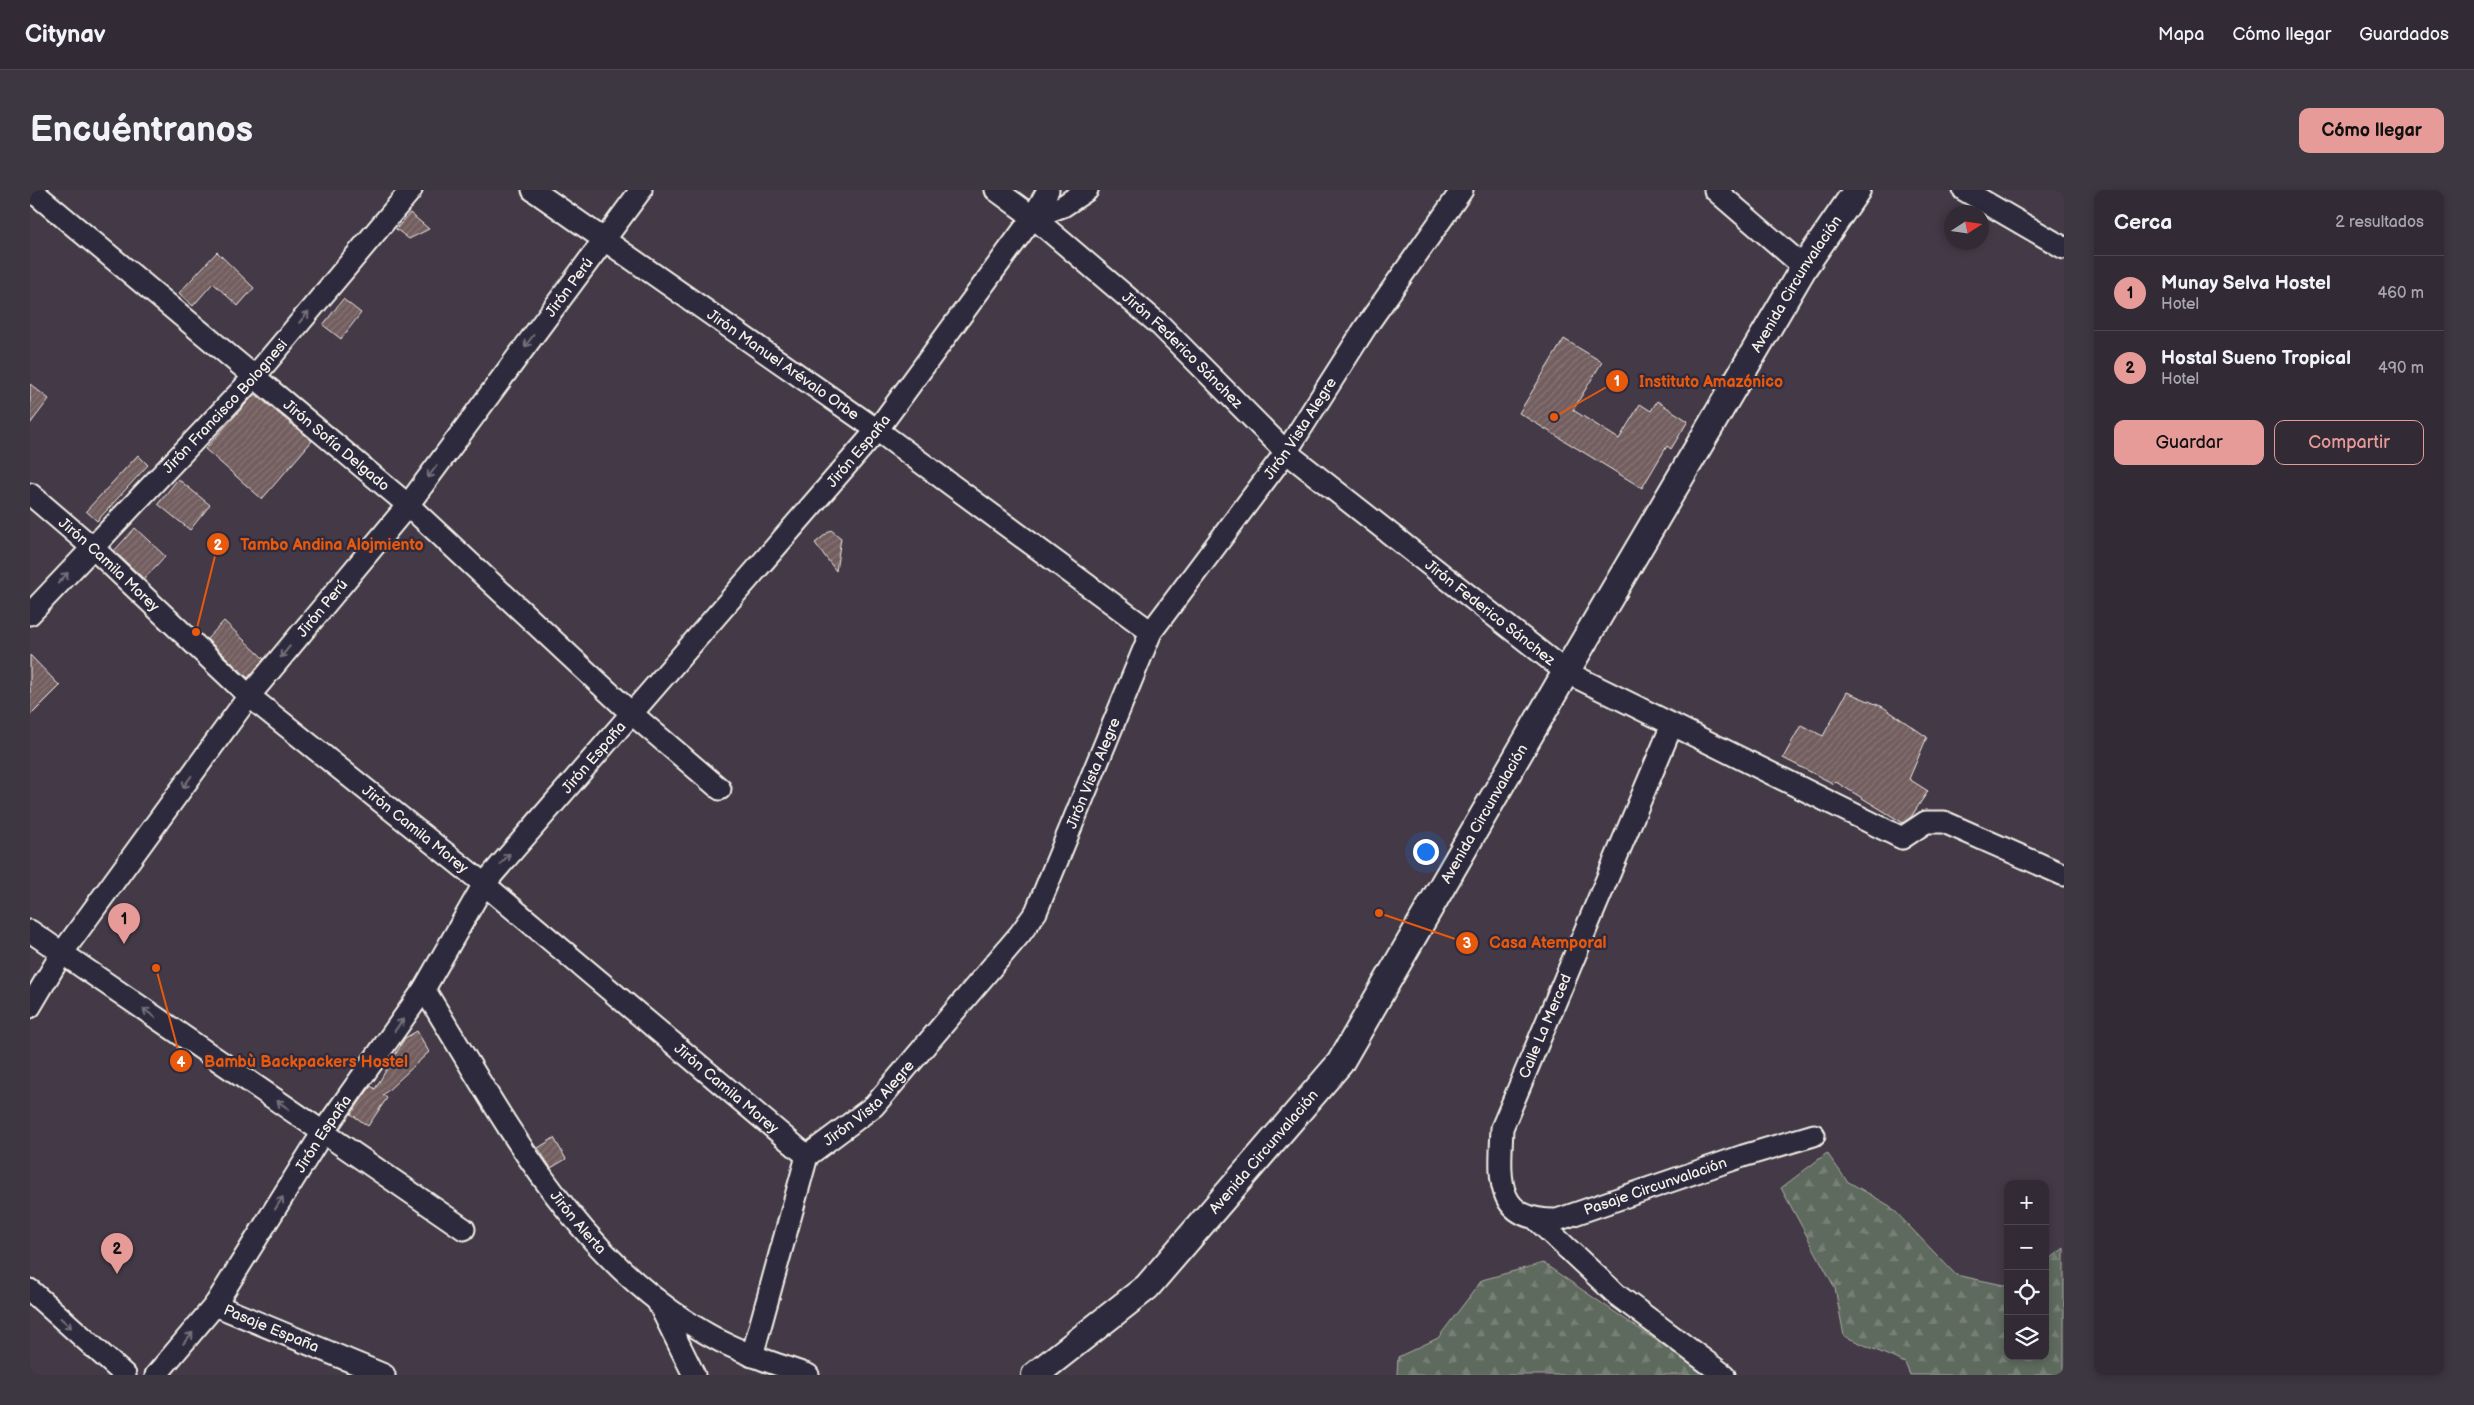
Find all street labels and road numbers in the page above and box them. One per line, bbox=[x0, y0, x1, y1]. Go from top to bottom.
street label: Avenida Circunvalación bbox=[1747, 212, 1847, 356]
street label: Jirón Perú bbox=[541, 254, 598, 321]
street label: Jirón Federico Sánchez bbox=[1118, 288, 1247, 413]
street label: Jirón Manuel Arévalo Orbe bbox=[703, 305, 863, 425]
street label: Jirón Francisco Bolognesi bbox=[159, 335, 292, 478]
street label: Jirón Vista Alegre bbox=[1260, 374, 1341, 483]
street label: Jirón Sofía Delgado bbox=[279, 396, 393, 496]
street label: Jirón España bbox=[823, 411, 895, 491]
street label: Jirón Camila Morey bbox=[54, 514, 164, 616]
street label: Jirón Federico Sánchez bbox=[1421, 556, 1559, 670]
street label: Jirón Perú bbox=[293, 576, 352, 641]
street label: Jirón Vista Alegre bbox=[1062, 715, 1125, 832]
street label: Jirón España bbox=[558, 718, 630, 798]
street label: Avenida Circunvalación bbox=[1437, 741, 1532, 887]
street label: Jirón Camila Morey bbox=[358, 781, 472, 878]
street label: Calle La Merced bbox=[1515, 971, 1576, 1081]
street label: Jirón Camila Morey bbox=[670, 1039, 783, 1138]
street label: Jirón Vista Alegre bbox=[820, 1057, 919, 1151]
street label: Avenida Circunvalación bbox=[1205, 1086, 1323, 1218]
street label: Jirón España bbox=[291, 1092, 356, 1176]
street label: Pasaje Circunvalación bbox=[1582, 1153, 1729, 1220]
street label: Jirón Alerta bbox=[546, 1187, 610, 1258]
street label: Pasaje España bbox=[221, 1301, 322, 1357]

